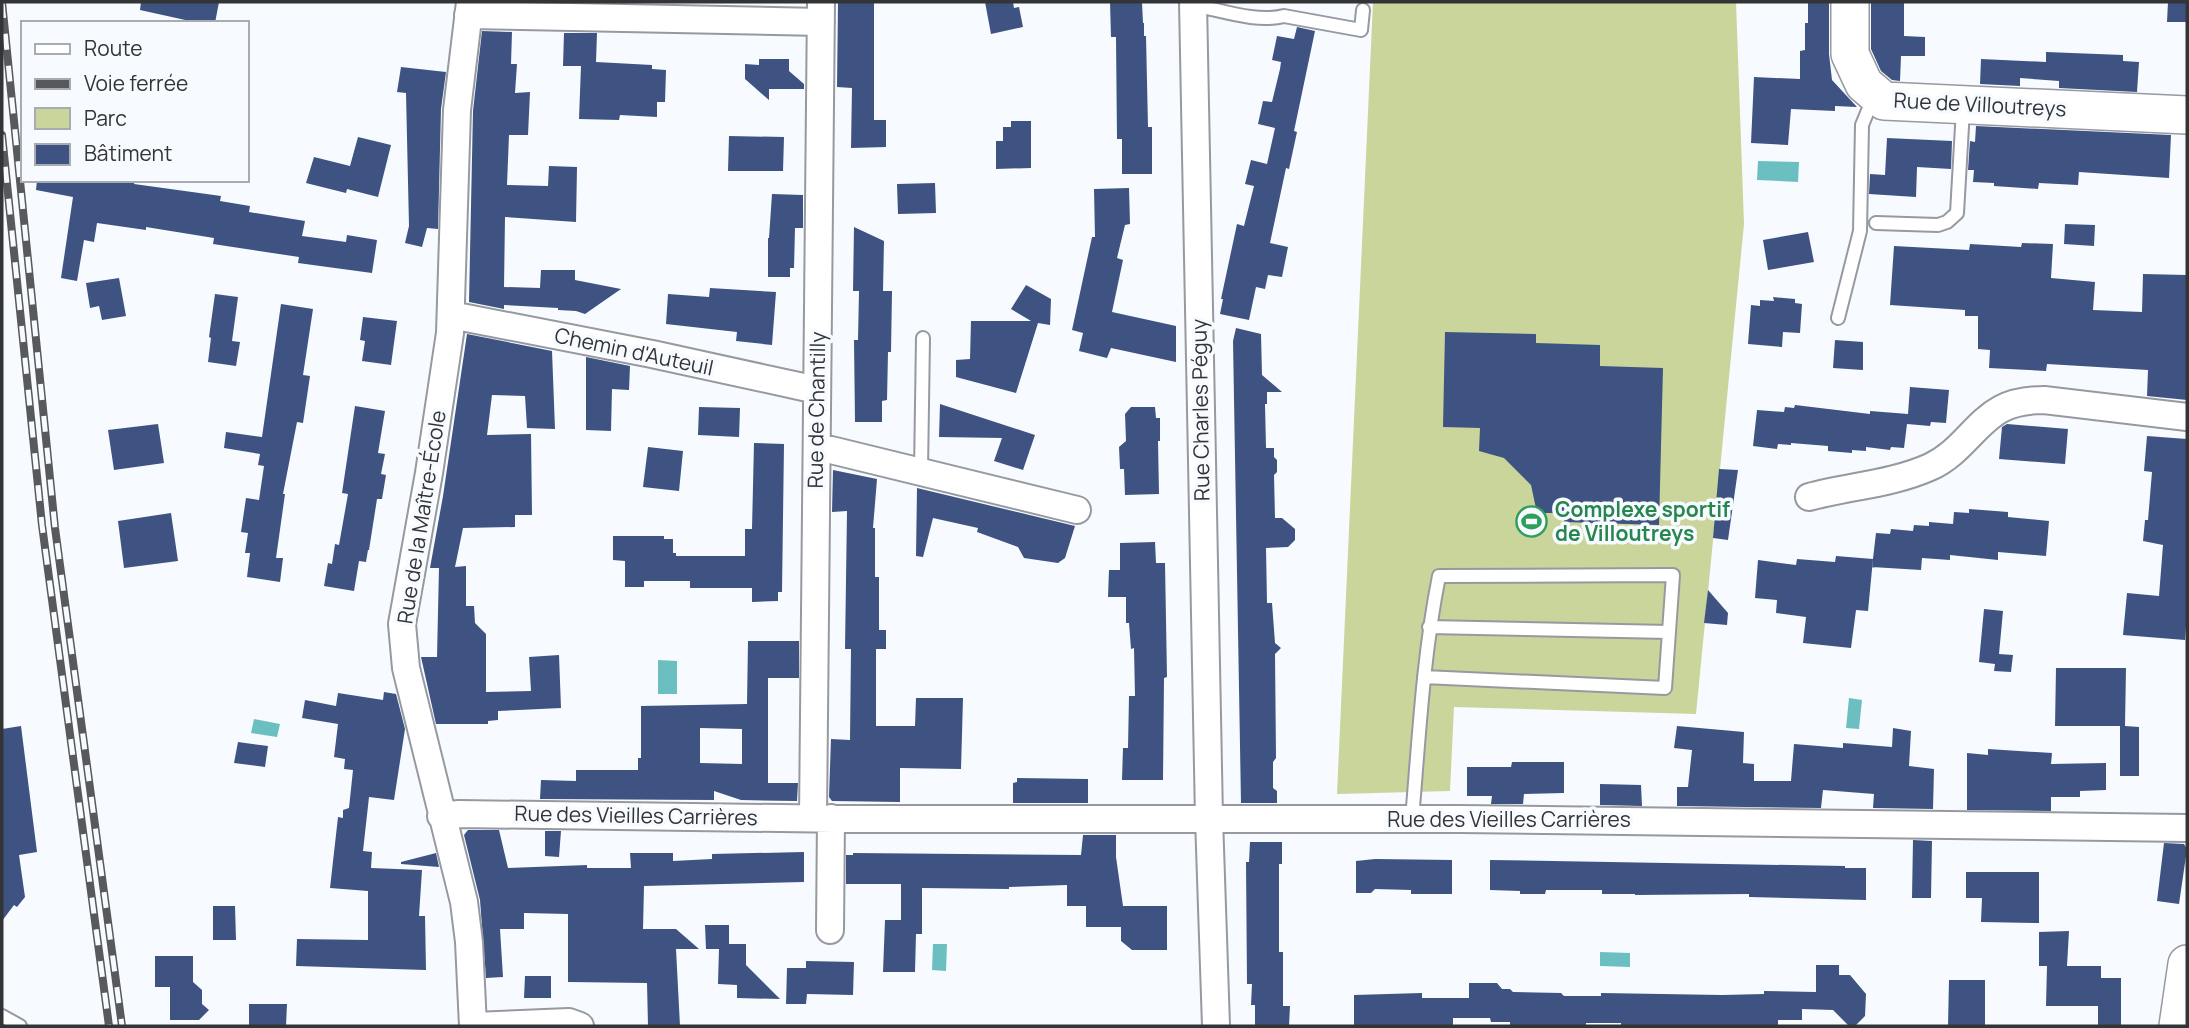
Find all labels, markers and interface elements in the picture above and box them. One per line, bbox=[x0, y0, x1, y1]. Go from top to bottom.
legend bbox=[21, 21, 248, 182]
text: Route bbox=[84, 34, 142, 62]
text: Voie ferrée bbox=[84, 69, 188, 97]
street label: Rue de Villoutreys bbox=[1893, 85, 2067, 123]
text: Parc bbox=[84, 104, 127, 132]
text: Bâtiment bbox=[84, 139, 172, 167]
street label: Rue Charles Péguy bbox=[1184, 319, 1216, 501]
street label: Chemin d'Auteuil bbox=[552, 321, 716, 382]
street label: Rue de Chantilly bbox=[801, 331, 831, 489]
street label: Rue de la Maître-École bbox=[390, 408, 452, 626]
place label: Complexe sportif de Villoutreys bbox=[1555, 495, 1730, 547]
sports icon: Complexe sportif de Villoutreys bbox=[1515, 505, 1549, 539]
street label: Rue des Vieilles Carrières bbox=[514, 799, 758, 831]
street label: Rue des Vieilles Carrières bbox=[1387, 805, 1631, 833]

